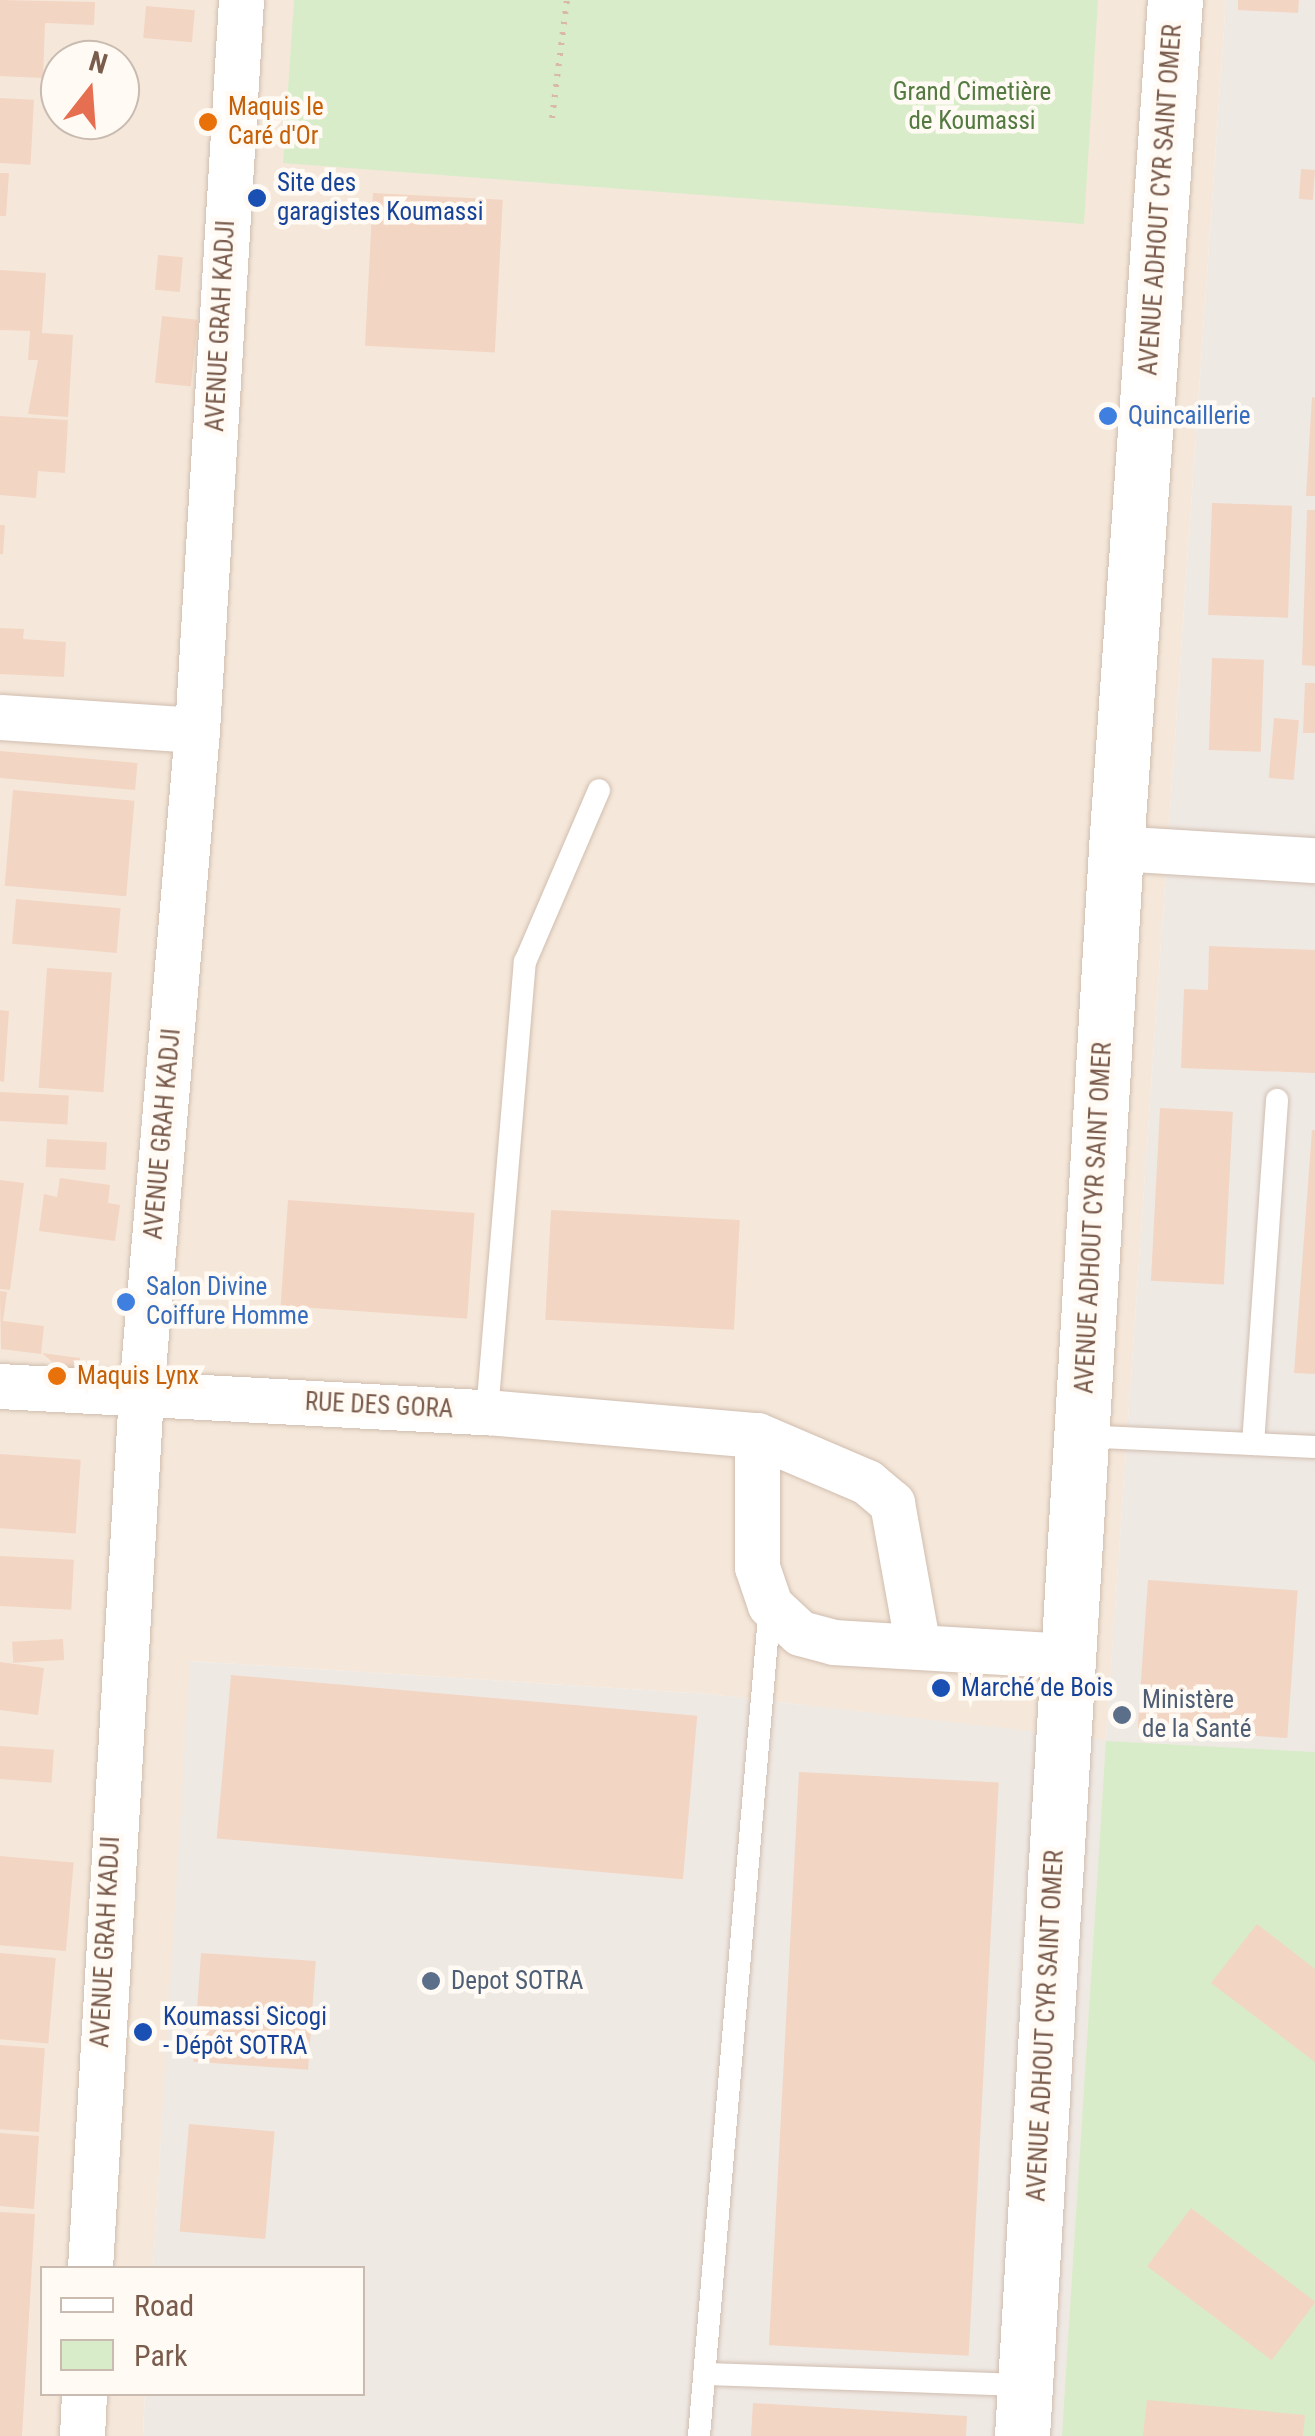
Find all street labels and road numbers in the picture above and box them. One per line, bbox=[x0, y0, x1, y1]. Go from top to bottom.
street label: AVENUE ADHOUT CYR SAINT OMER bbox=[1134, 23, 1188, 377]
street label: AVENUE GRAH KADJI bbox=[200, 219, 242, 433]
street label: AVENUE GRAH KADJI bbox=[139, 1027, 187, 1241]
street label: AVENUE ADHOUT CYR SAINT OMER bbox=[1070, 1041, 1118, 1395]
street label: RUE DES GORA bbox=[304, 1387, 454, 1425]
street label: AVENUE GRAH KADJI bbox=[85, 1835, 127, 2049]
street label: AVENUE ADHOUT CYR SAINT OMER bbox=[1022, 1849, 1070, 2203]

